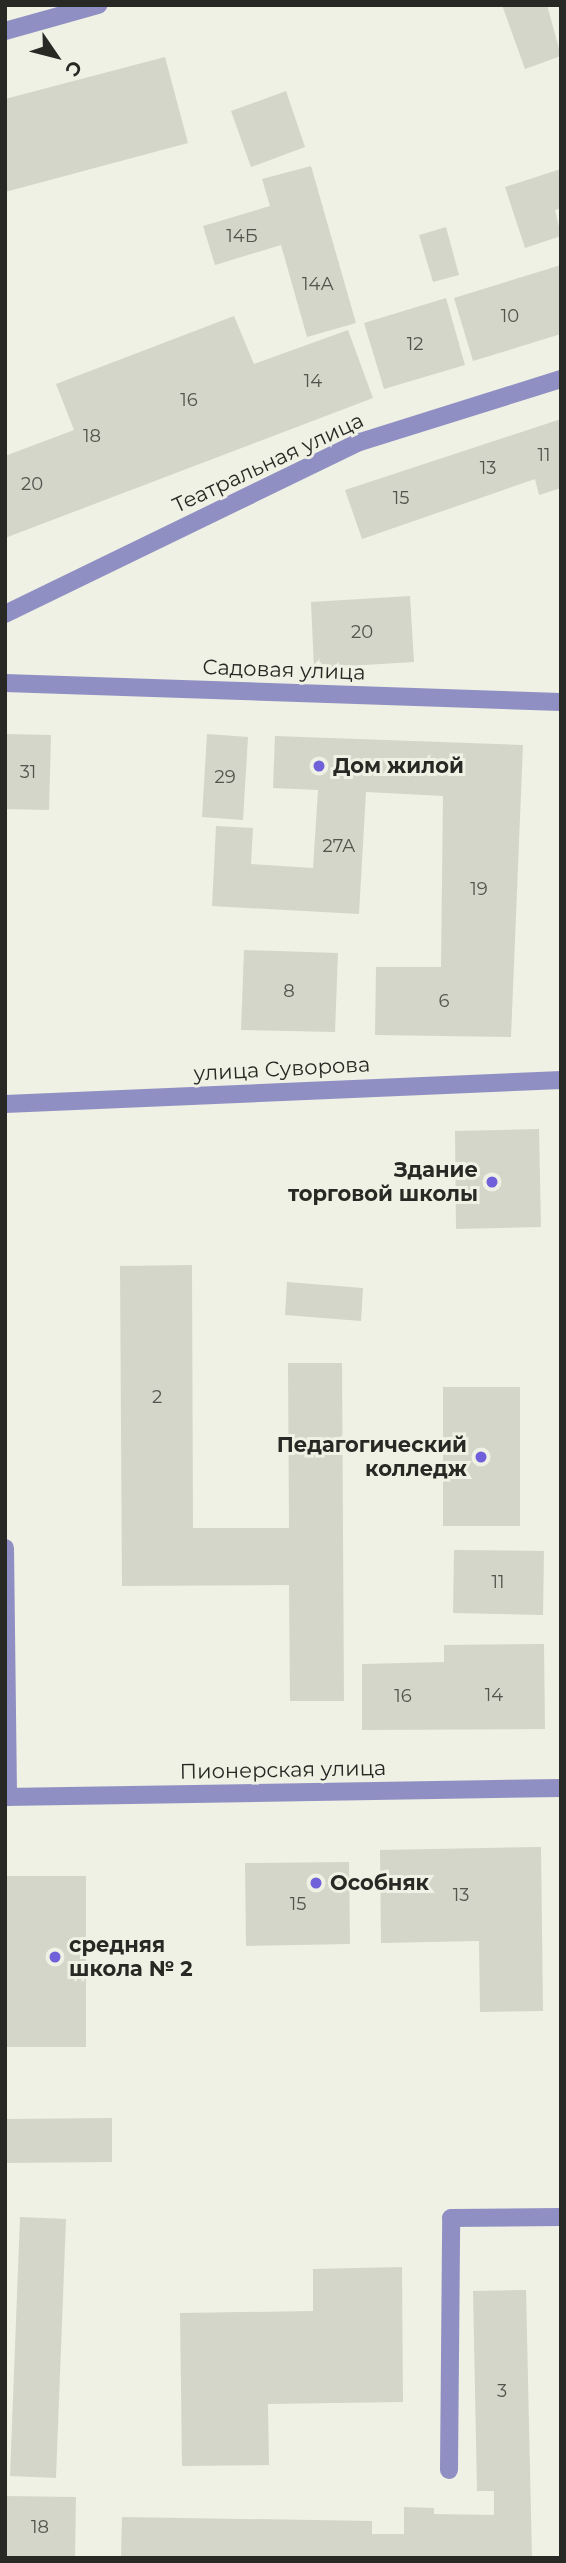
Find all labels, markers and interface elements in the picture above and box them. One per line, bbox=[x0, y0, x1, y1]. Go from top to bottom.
north arrow bbox=[21, 21, 91, 91]
text: С bbox=[60, 56, 87, 81]
house number: 14Б bbox=[226, 225, 258, 247]
house number: 14А bbox=[302, 273, 334, 295]
house number: 10 bbox=[501, 305, 519, 327]
house number: 12 bbox=[407, 333, 423, 355]
house number: 14 bbox=[304, 370, 322, 392]
house number: 16 bbox=[180, 389, 198, 411]
street label: Театральная улица bbox=[168, 408, 368, 518]
house number: 18 bbox=[83, 425, 101, 447]
house number: 11 bbox=[538, 444, 550, 466]
house number: 13 bbox=[480, 457, 496, 479]
house number: 20 bbox=[21, 473, 43, 495]
house number: 15 bbox=[393, 487, 409, 509]
house number: 20 bbox=[351, 621, 373, 643]
street label: Садовая улица bbox=[202, 655, 366, 685]
place label: Дом жилой bbox=[333, 753, 464, 779]
marker: Дом жилой bbox=[311, 758, 327, 774]
house number: 31 bbox=[20, 761, 36, 783]
house number: 29 bbox=[214, 766, 236, 788]
house number: 27А bbox=[323, 835, 355, 857]
house number: 19 bbox=[470, 878, 488, 900]
house number: 8 bbox=[283, 980, 295, 1002]
house number: 6 bbox=[439, 990, 449, 1012]
street label: улица Суворова bbox=[193, 1052, 371, 1086]
place label: Здание торговой школы bbox=[288, 1157, 478, 1207]
marker: Здание торговой школы bbox=[484, 1174, 500, 1190]
house number: 2 bbox=[152, 1386, 162, 1408]
place label: Педагогический колледж bbox=[277, 1432, 467, 1482]
marker: Педагогический колледж bbox=[473, 1449, 489, 1465]
house number: 11 bbox=[492, 1571, 504, 1593]
house number: 14 bbox=[485, 1684, 503, 1706]
house number: 16 bbox=[394, 1685, 412, 1707]
street label: Пионерская улица bbox=[180, 1756, 386, 1784]
place label: Особняк bbox=[330, 1870, 429, 1896]
marker: Особняк bbox=[308, 1875, 324, 1891]
house number: 13 bbox=[453, 1884, 469, 1906]
house number: 15 bbox=[290, 1893, 306, 1915]
place label: средняя школа № 2 bbox=[69, 1932, 193, 1982]
marker: средняя школа № 2 bbox=[47, 1949, 63, 1965]
house number: 3 bbox=[497, 2380, 507, 2402]
house number: 18 bbox=[31, 2516, 49, 2538]

